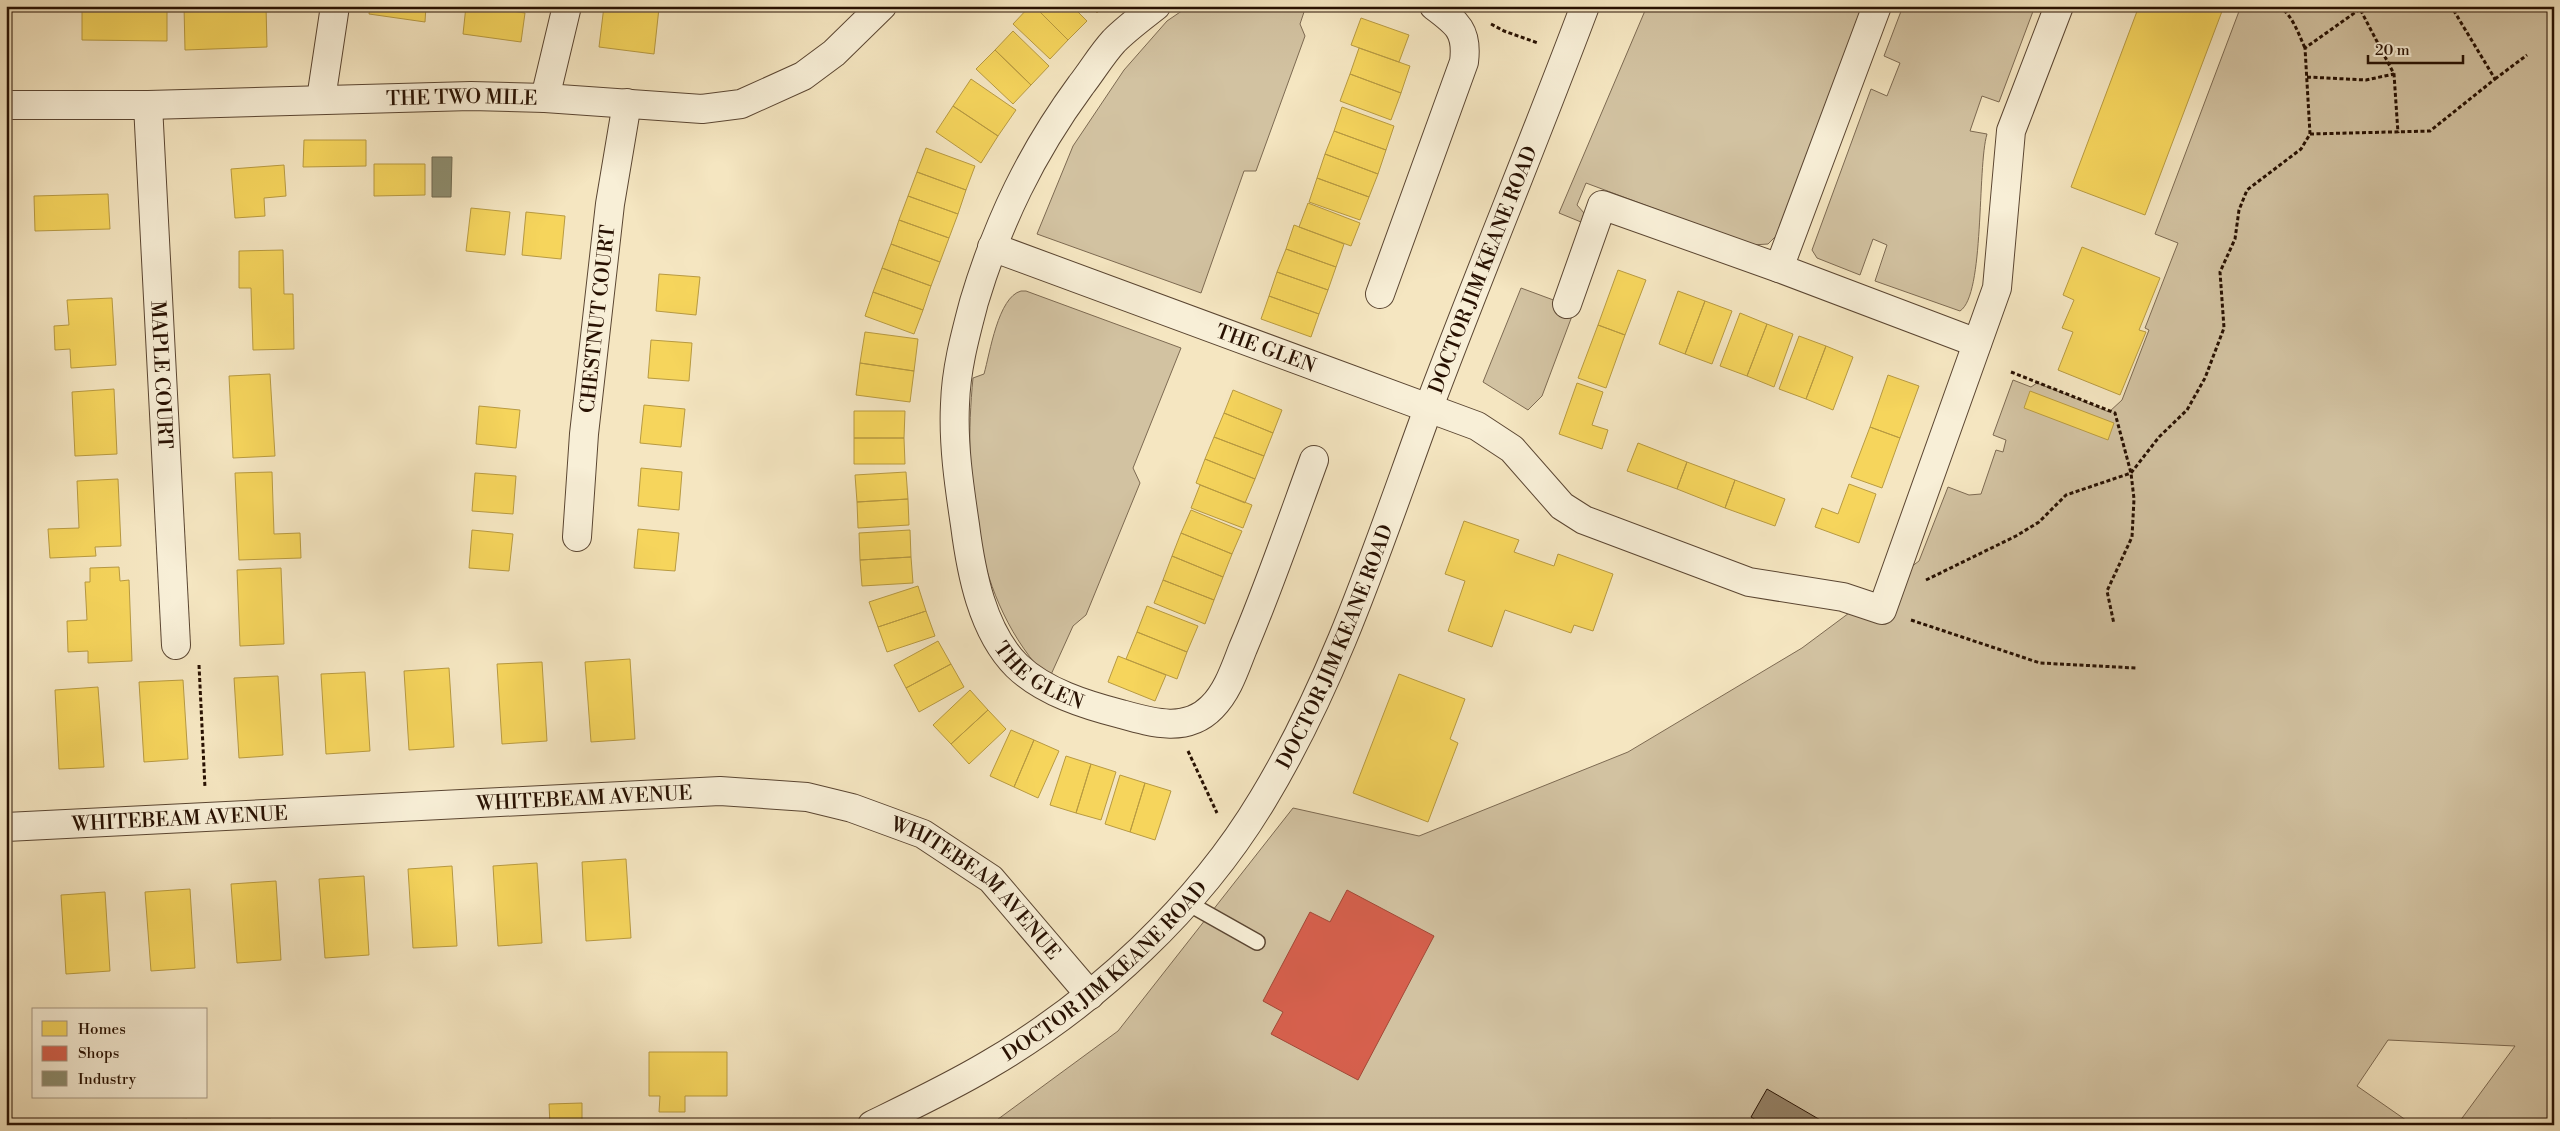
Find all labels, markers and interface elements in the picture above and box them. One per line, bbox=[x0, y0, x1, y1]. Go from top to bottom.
scale bar bbox=[2368, 32, 2462, 64]
text: 20 m bbox=[2375, 41, 2410, 60]
street label: THE TWO MILE bbox=[386, 85, 538, 112]
street label: DOCTOR JIM KEANE ROAD bbox=[1424, 143, 1544, 397]
street label: CHESTNUT COURT bbox=[575, 224, 622, 415]
street label: MAPLE COURT bbox=[144, 300, 177, 449]
street label: THE GLEN bbox=[1212, 320, 1319, 379]
street label: DOCTOR JIM KEANE ROAD bbox=[1272, 521, 1399, 774]
street label: THE GLEN bbox=[988, 637, 1087, 716]
street label: WHITEBEAM AVENUE bbox=[475, 781, 693, 817]
street label: WHITEBEAM AVENUE bbox=[70, 802, 288, 838]
street label: WHITEBEAM AVENUE bbox=[886, 812, 1065, 965]
street label: DOCTOR JIM KEANE ROAD bbox=[998, 877, 1213, 1067]
legend bbox=[32, 1008, 208, 1098]
text: Homes bbox=[78, 1020, 126, 1039]
text: Shops bbox=[78, 1044, 119, 1063]
text: Industry bbox=[78, 1070, 137, 1089]

